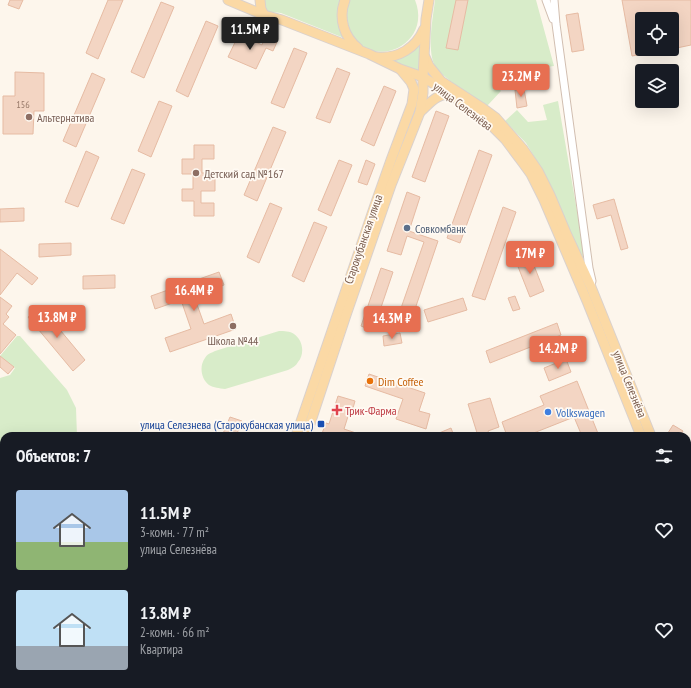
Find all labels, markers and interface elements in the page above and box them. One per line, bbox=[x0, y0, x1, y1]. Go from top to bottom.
map controls bbox=[635, 12, 679, 108]
button: locate bbox=[635, 12, 679, 56]
pin: 11.5M ₽ bbox=[213, 17, 287, 51]
text: 11.5M ₽ bbox=[231, 21, 269, 38]
pin: 23.2M ₽ bbox=[484, 64, 558, 98]
button: layers bbox=[635, 64, 679, 108]
text: 23.2M ₽ bbox=[502, 68, 540, 85]
street label: улица Селезнёва bbox=[430, 79, 496, 133]
house number: 156 bbox=[16, 98, 30, 111]
place label: Альтернатива bbox=[37, 110, 94, 125]
marker: Альтернатива bbox=[24, 112, 34, 122]
place label: Детский сад №167 bbox=[204, 166, 284, 181]
marker: Детский сад №167 bbox=[191, 168, 201, 178]
street label: Старокубанская улица bbox=[341, 192, 385, 286]
place label: Совкомбанк bbox=[415, 221, 466, 236]
marker: Совкомбанк bbox=[402, 223, 412, 233]
pin: 17M ₽ bbox=[502, 241, 558, 275]
text: 17M ₽ bbox=[515, 245, 545, 262]
pin: 16.4M ₽ bbox=[157, 278, 231, 312]
text: 16.4M ₽ bbox=[175, 282, 213, 299]
pin: 13.8M ₽ bbox=[20, 305, 94, 339]
pin: 14.3M ₽ bbox=[355, 306, 429, 340]
text: 13.8M ₽ bbox=[38, 309, 76, 326]
text: 14.3M ₽ bbox=[373, 310, 411, 327]
marker: Школа №44 bbox=[228, 321, 238, 331]
place label: Школа №44 bbox=[207, 333, 259, 348]
pin: 14.2M ₽ bbox=[521, 336, 595, 370]
text: 14.2M ₽ bbox=[539, 340, 577, 357]
street label: улица Селезнёва bbox=[610, 348, 650, 420]
place label: Dim Coffee bbox=[378, 374, 423, 389]
marker: Dim Coffee bbox=[365, 376, 375, 386]
place label: Трик-Фарма bbox=[345, 403, 397, 418]
marker: Трик-Фарма bbox=[332, 405, 342, 415]
place label: Volkswagen bbox=[555, 405, 605, 420]
marker: Volkswagen bbox=[543, 407, 553, 417]
place label: улица Селезнева (Старокубанская улица) bbox=[140, 417, 313, 432]
marker: улица Селезнева (Старокубанская улица) bbox=[316, 419, 326, 429]
text: Объектов: 7 bbox=[16, 445, 91, 467]
icon: filters bbox=[653, 445, 675, 467]
text: 11.5M ₽ bbox=[140, 502, 191, 524]
icon: home bbox=[48, 506, 96, 554]
icon: heart bbox=[653, 519, 675, 541]
text: 3-комн. · 77 m² bbox=[140, 524, 209, 541]
text: улица Селезнёва bbox=[140, 541, 217, 558]
text: 13.8M ₽ bbox=[140, 602, 191, 624]
icon: home bbox=[48, 606, 96, 654]
icon: heart bbox=[653, 619, 675, 641]
text: 2-комн. · 66 m² bbox=[140, 624, 210, 641]
text: Квартира bbox=[140, 641, 183, 658]

